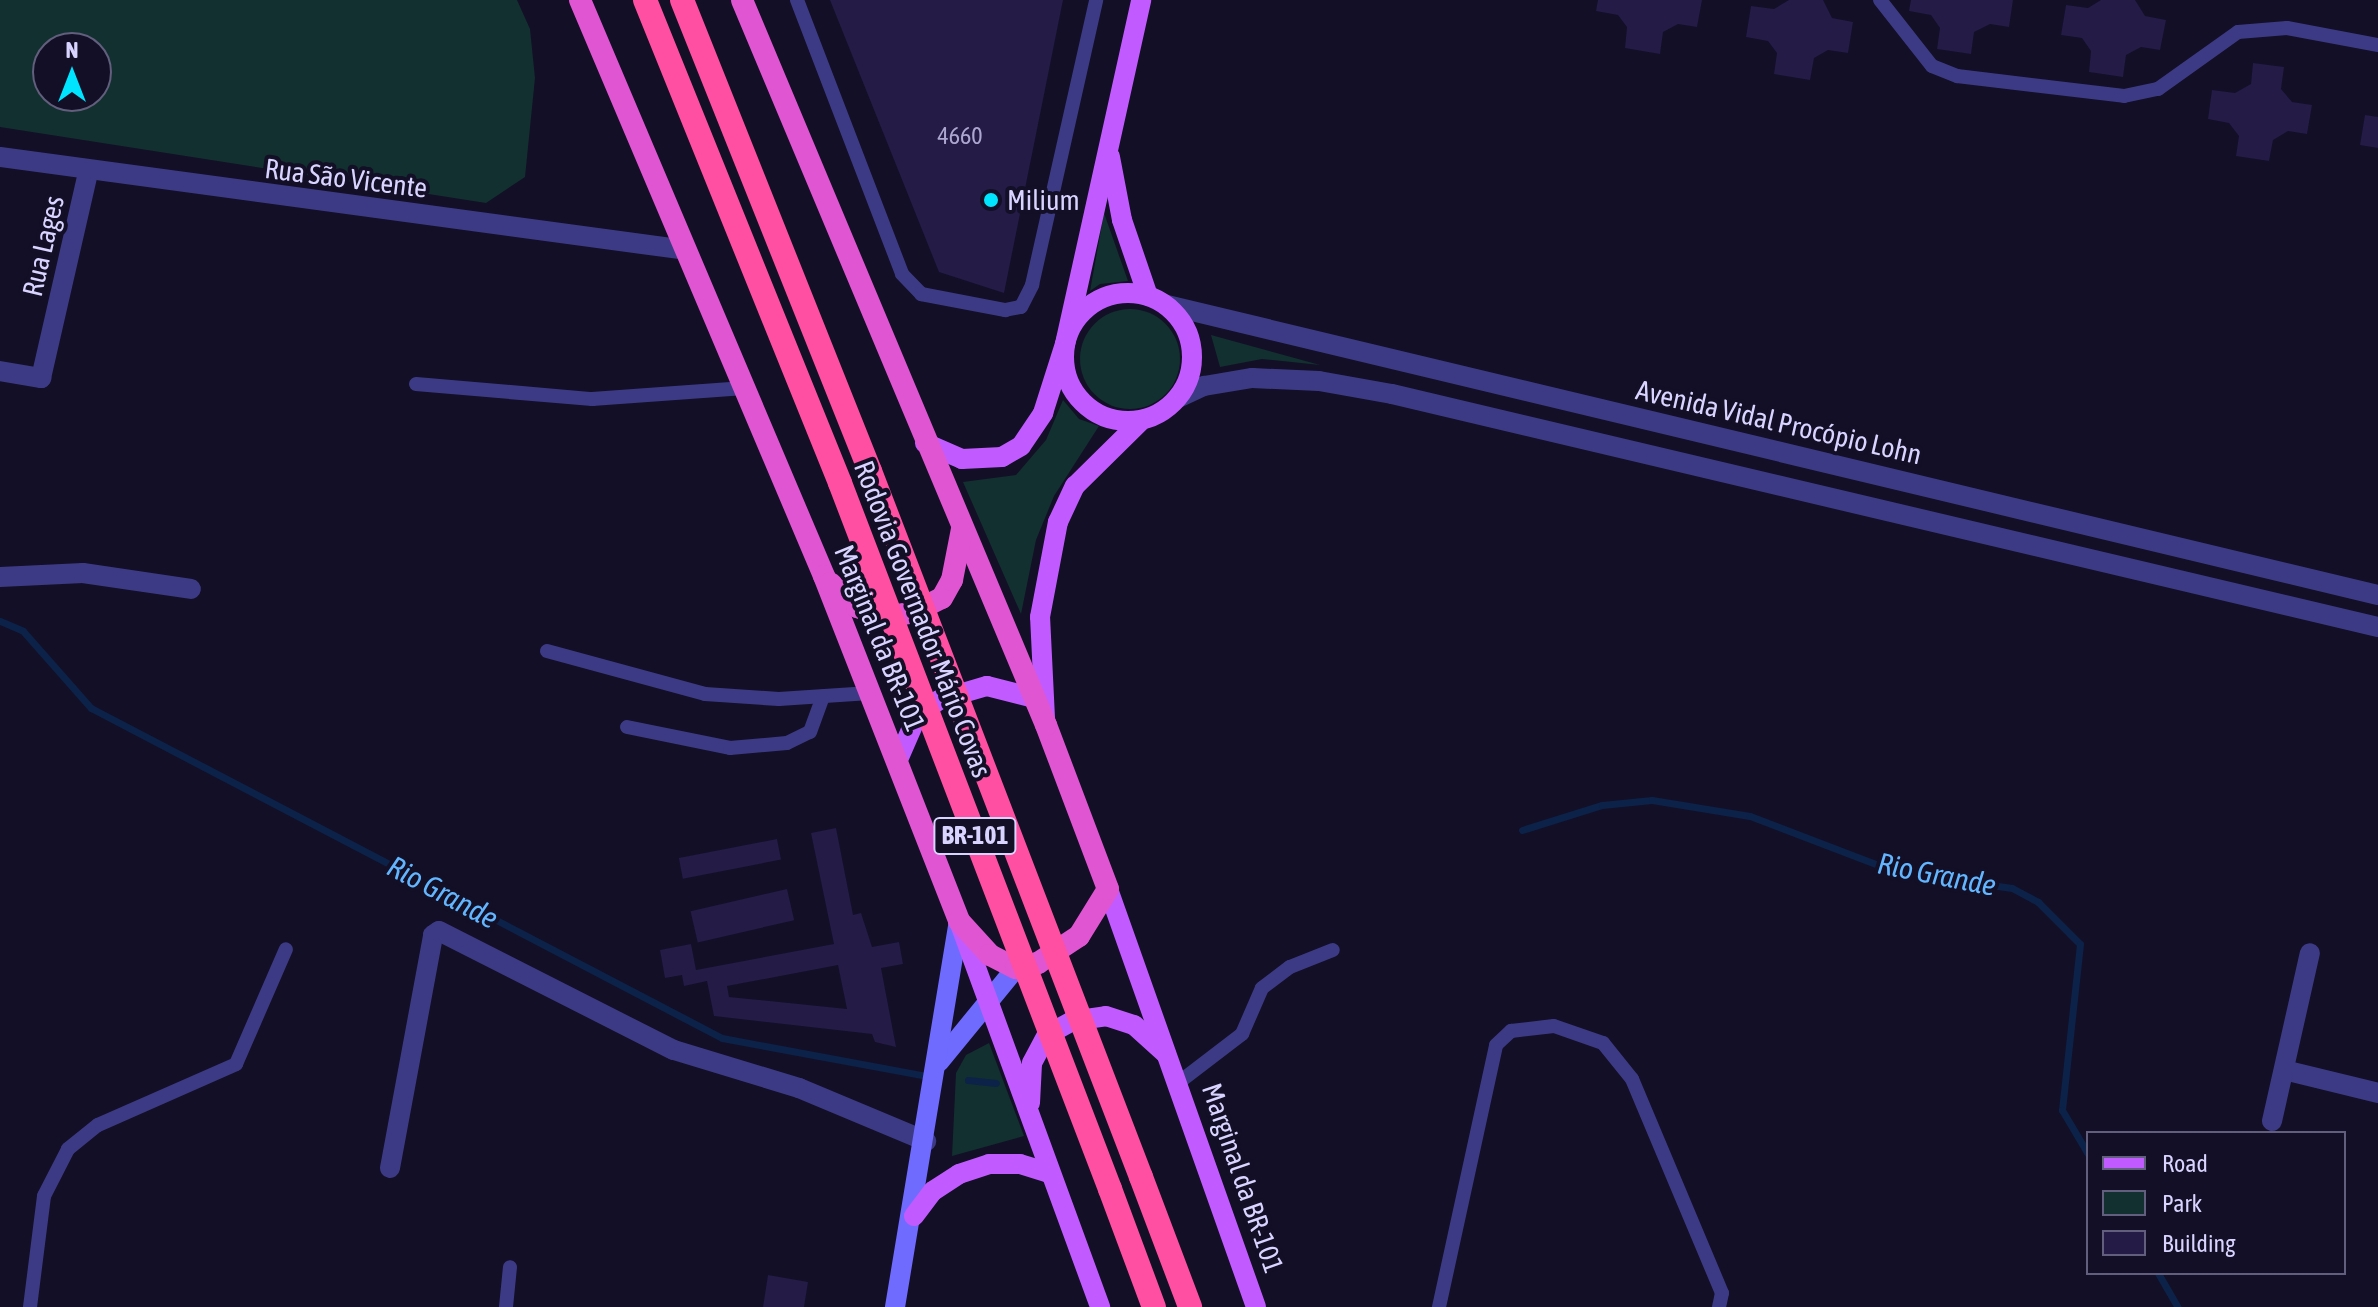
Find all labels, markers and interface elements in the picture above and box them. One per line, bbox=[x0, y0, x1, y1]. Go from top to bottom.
north arrow bbox=[32, 32, 112, 112]
text: N bbox=[66, 37, 78, 63]
house number: 4660 bbox=[937, 122, 983, 150]
street label: Rua São Vicente bbox=[263, 151, 429, 205]
place label: Milium bbox=[1007, 183, 1080, 217]
marker: Milium bbox=[982, 191, 1000, 209]
street label: Rua Lages bbox=[15, 192, 71, 300]
street label: Avenida Vidal Procópio Lohn bbox=[1633, 373, 1925, 471]
street label: Rodovia Governador Mário Covas bbox=[847, 456, 999, 782]
street label: Marginal da BR-101 bbox=[827, 540, 933, 736]
road number: BR-101 bbox=[933, 814, 1017, 858]
water label: Rio Grande bbox=[1875, 845, 1999, 903]
water label: Rio Grande bbox=[381, 848, 505, 936]
street label: Marginal da BR-101 bbox=[1195, 1079, 1291, 1277]
legend bbox=[2086, 1131, 2346, 1275]
text: Road bbox=[2162, 1150, 2208, 1177]
text: Park bbox=[2162, 1190, 2202, 1217]
text: Building bbox=[2162, 1230, 2235, 1257]

